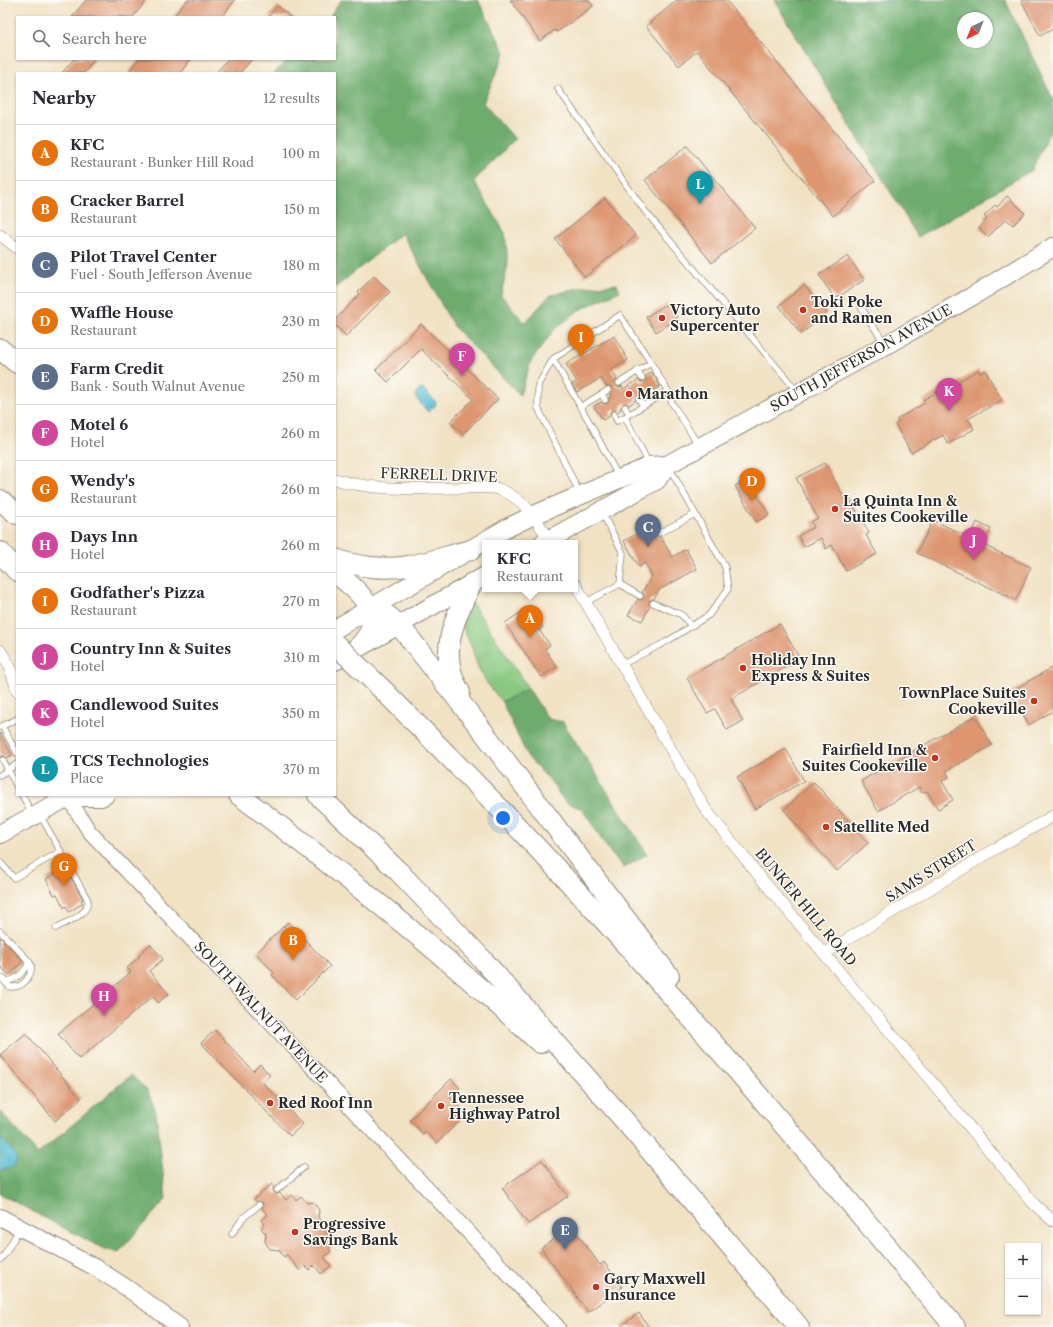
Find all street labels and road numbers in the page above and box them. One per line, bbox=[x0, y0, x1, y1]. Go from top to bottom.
street label: SOUTH JEFFERSON AVENUE bbox=[767, 300, 955, 416]
street label: FERRELL DRIVE bbox=[380, 464, 498, 486]
street label: SAMS STREET bbox=[882, 836, 980, 906]
street label: BUNKER HILL ROAD bbox=[752, 845, 860, 969]
street label: SOUTH WALNUT AVENUE bbox=[191, 938, 331, 1086]

